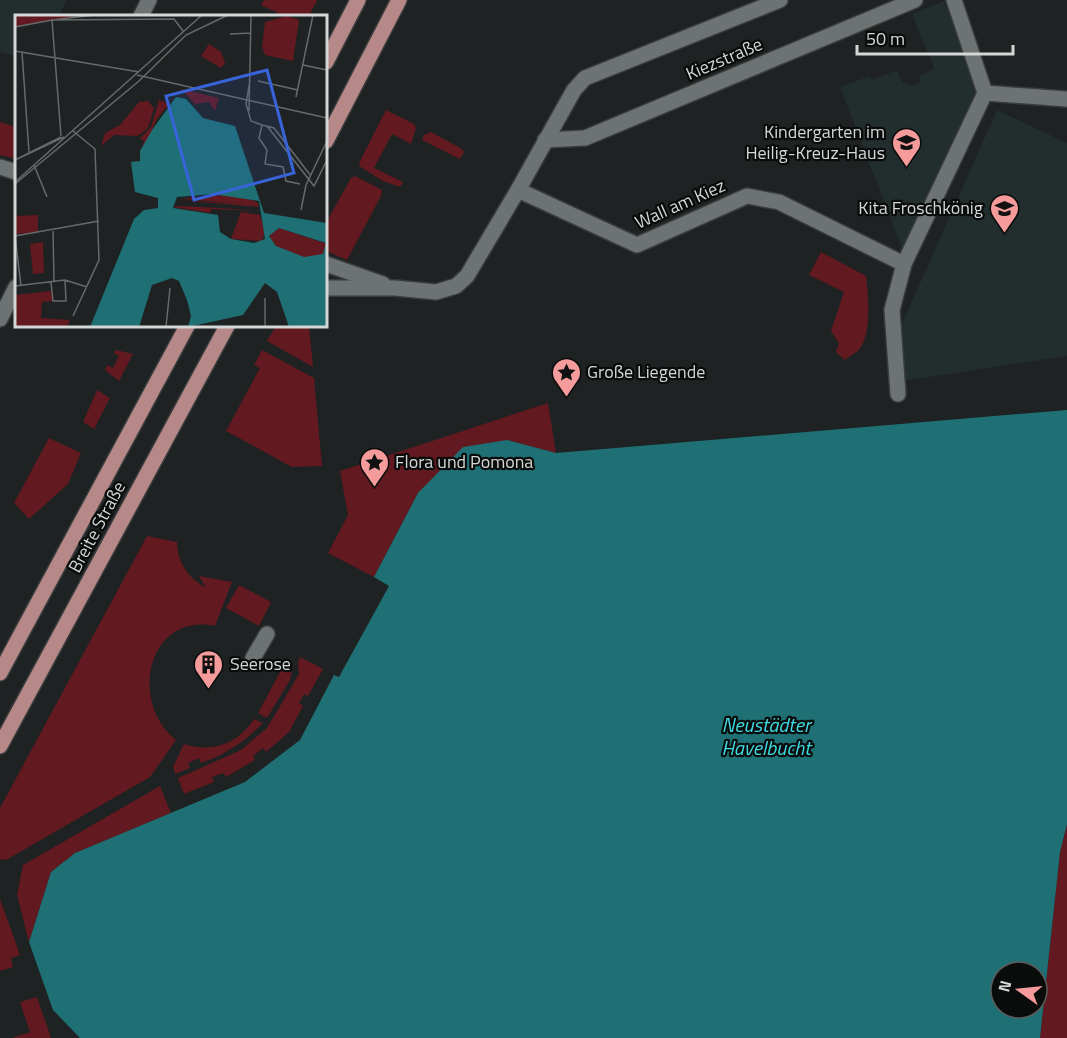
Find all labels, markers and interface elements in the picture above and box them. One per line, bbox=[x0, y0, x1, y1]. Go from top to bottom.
inset map bbox=[15, 15, 327, 327]
scale bar bbox=[857, 18, 1013, 56]
text: 50 m bbox=[866, 25, 905, 52]
street label: Kiezstraße bbox=[681, 30, 766, 87]
place label: Kindergarten im Heilig-Kreuz-Haus bbox=[745, 118, 885, 166]
school or university icon: Kindergarten im Heilig-Kreuz-Haus bbox=[890, 126, 922, 168]
street label: Wall am Kiez bbox=[630, 172, 729, 235]
school or university icon: Kita Froschkönig bbox=[988, 192, 1020, 234]
place label: Kita Froschkönig bbox=[858, 194, 983, 221]
place icon: Große Liegende bbox=[550, 356, 582, 398]
place label: Große Liegende bbox=[587, 358, 705, 385]
place icon: Flora und Pomona bbox=[358, 446, 390, 488]
place label: Flora und Pomona bbox=[395, 448, 533, 475]
street label: Breite Straße bbox=[61, 476, 132, 577]
building icon: Seerose bbox=[193, 648, 225, 690]
place label: Seerose bbox=[230, 650, 291, 677]
water label: Neustädter Havelbucht bbox=[721, 709, 813, 763]
north arrow bbox=[989, 960, 1049, 1020]
text: N bbox=[991, 978, 1018, 995]

